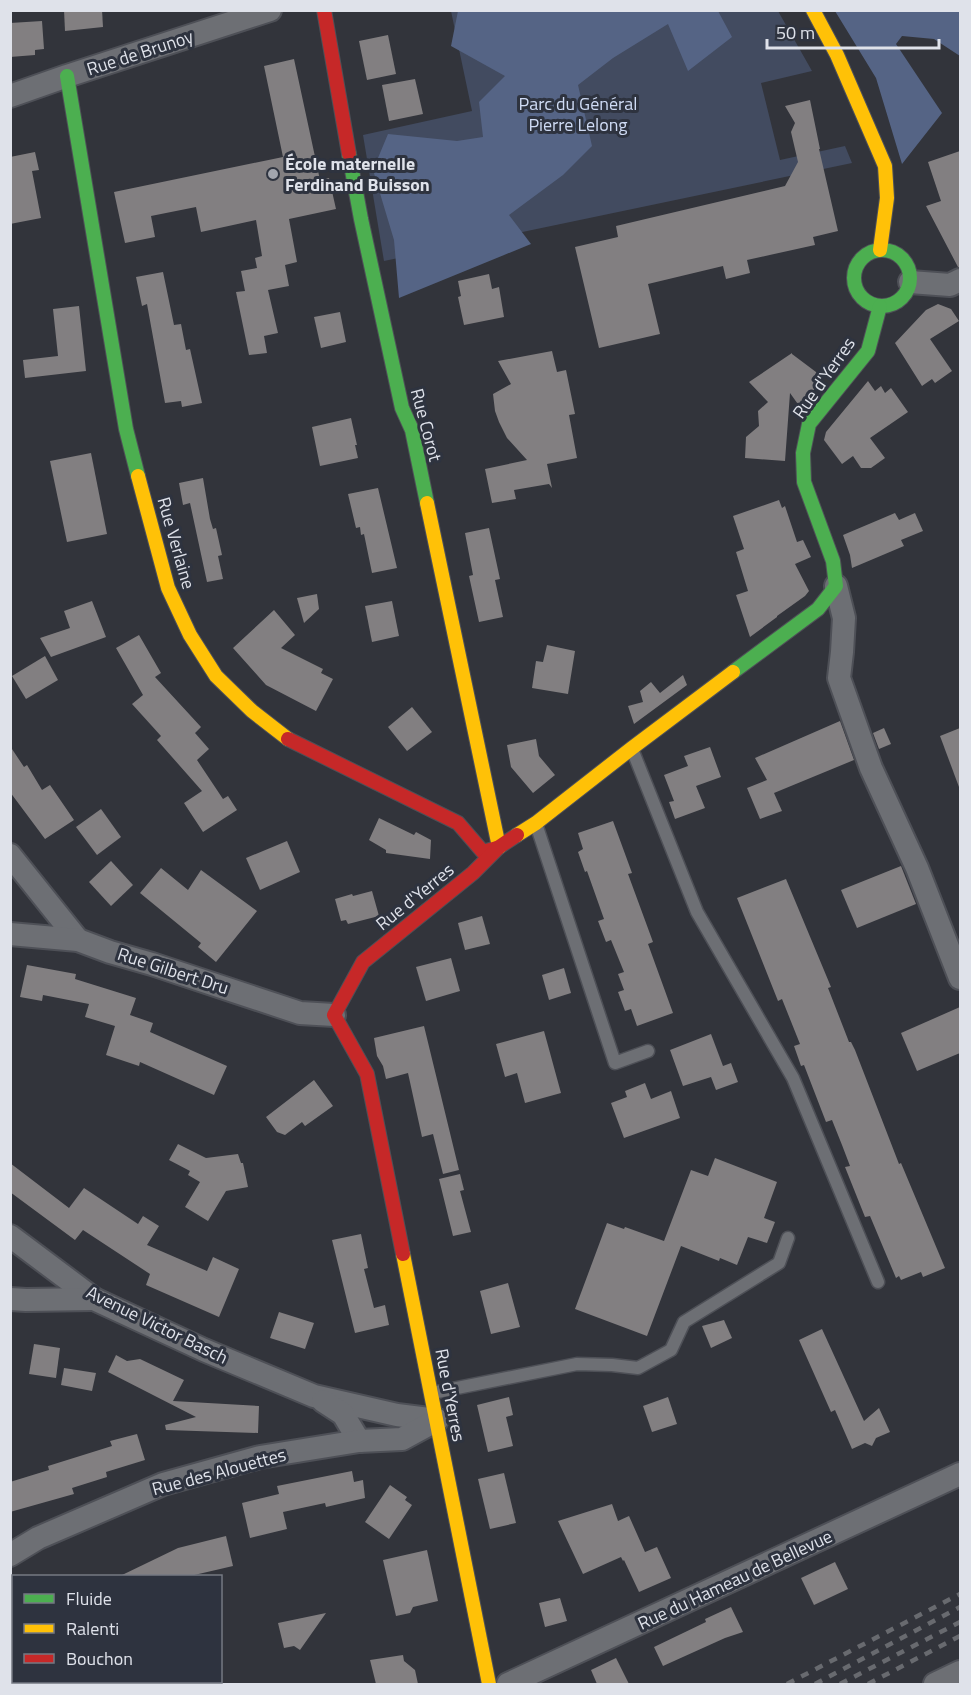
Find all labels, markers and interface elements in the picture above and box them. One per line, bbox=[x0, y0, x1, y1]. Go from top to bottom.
scale bar bbox=[767, 12, 940, 50]
text: 50 m bbox=[776, 19, 815, 46]
street label: Rue de Brunoy bbox=[83, 22, 197, 82]
park label: Parc du Général Pierre Lelong bbox=[519, 90, 637, 138]
place label: École maternelle Ferdinand Buisson bbox=[285, 150, 430, 198]
marker: École maternelle Ferdinand Buisson bbox=[266, 167, 280, 181]
street label: Rue d'Yerres bbox=[786, 331, 862, 424]
street label: Rue Corot bbox=[404, 385, 449, 465]
street label: Rue Verlaine bbox=[150, 494, 203, 592]
street label: Rue d'Yerres bbox=[370, 856, 460, 937]
street label: Rue Gilbert Dru bbox=[114, 940, 232, 1001]
street label: Avenue Victor Basch bbox=[82, 1279, 233, 1371]
street label: Rue d'Yerres bbox=[428, 1346, 473, 1444]
street label: Rue des Alouettes bbox=[149, 1441, 289, 1502]
street label: Rue du Hameau de Bellevue bbox=[633, 1523, 836, 1637]
legend bbox=[12, 1575, 222, 1683]
text: Fluide bbox=[66, 1585, 112, 1612]
text: Ralenti bbox=[66, 1615, 119, 1642]
text: Bouchon bbox=[66, 1645, 133, 1672]

